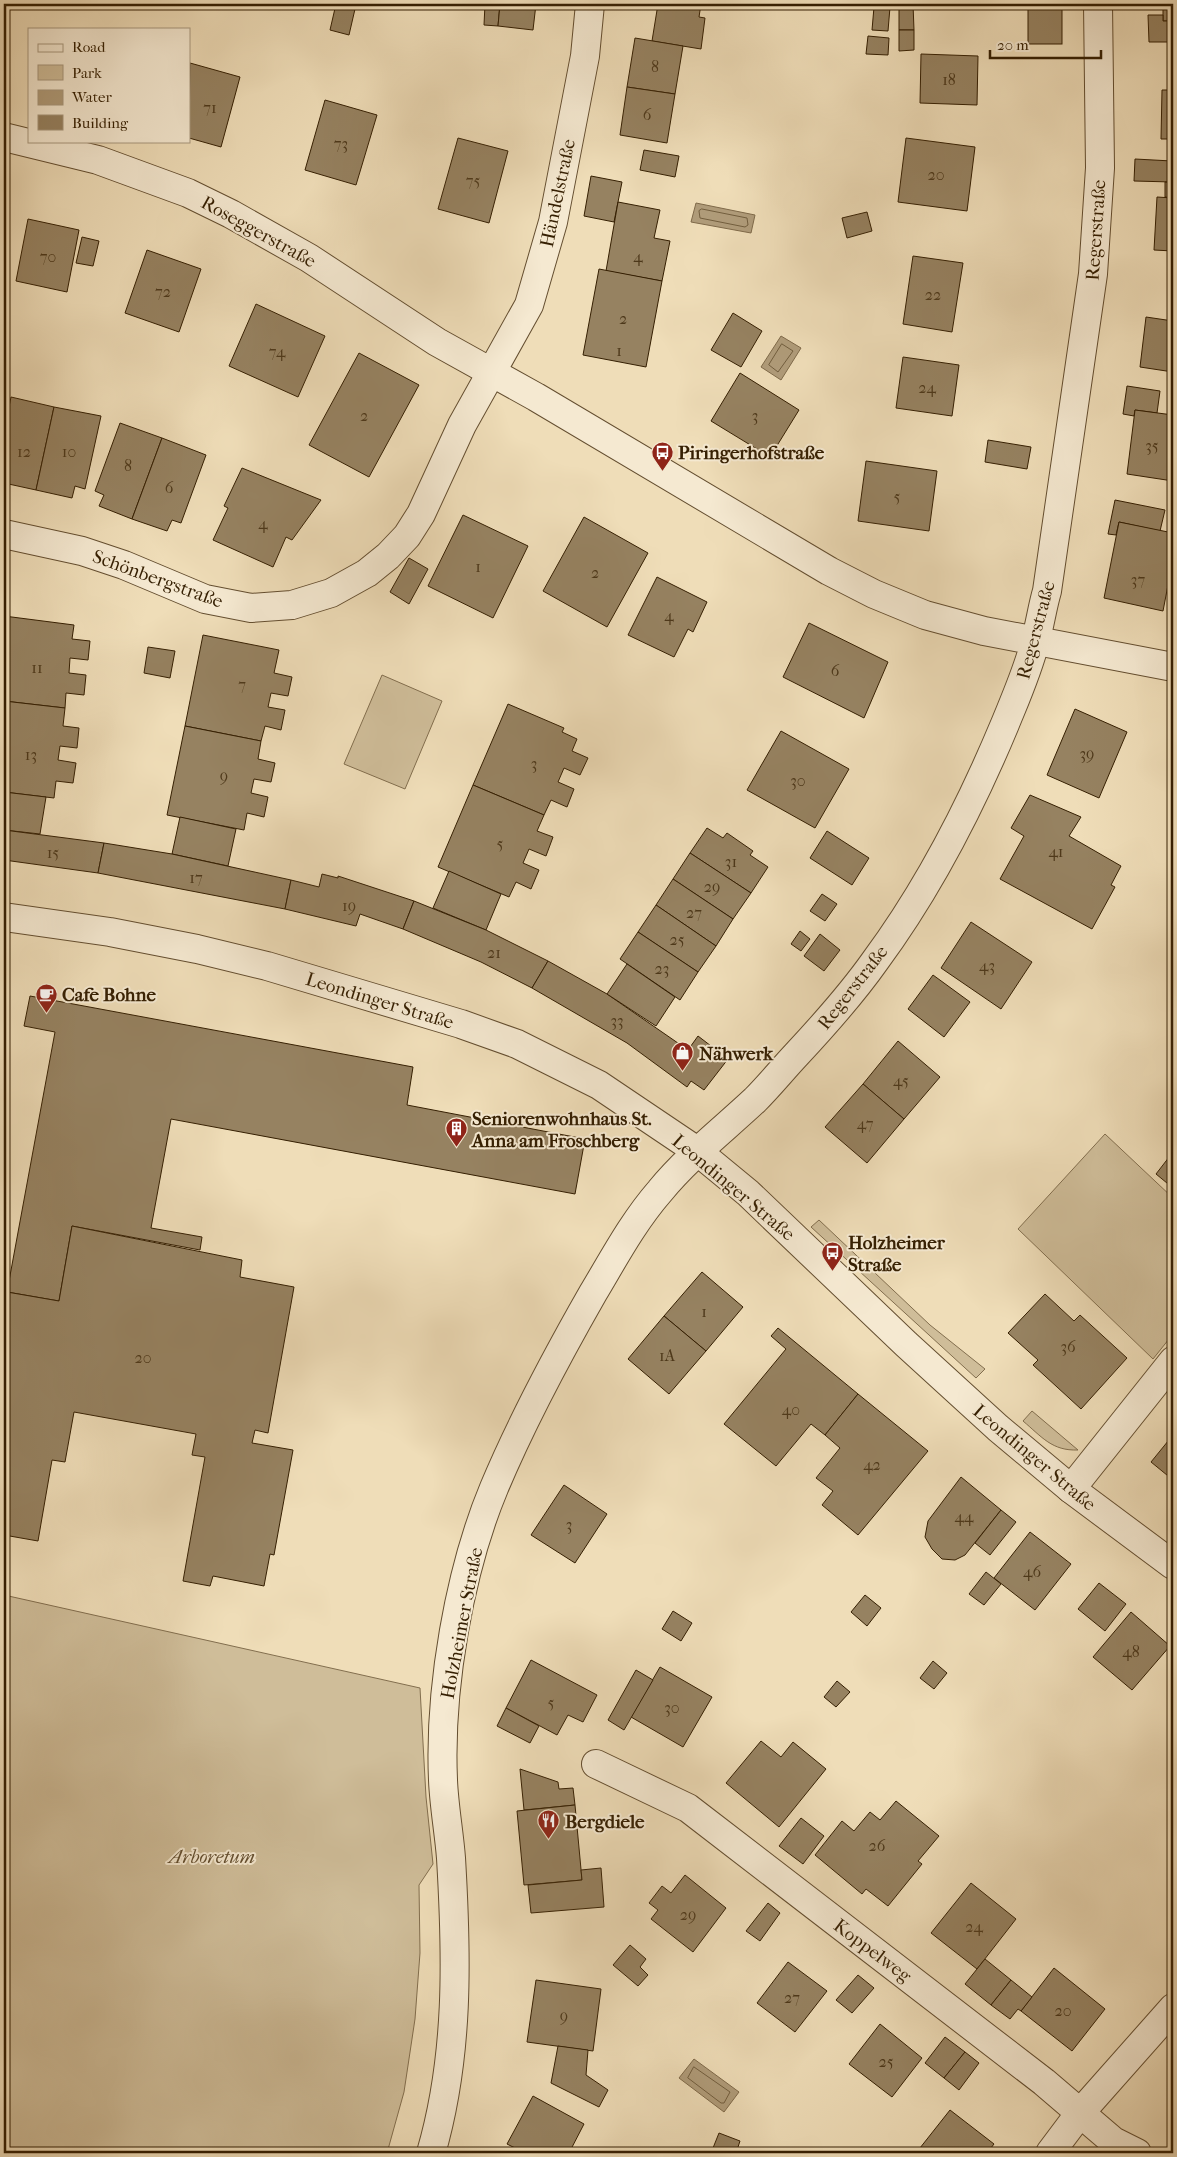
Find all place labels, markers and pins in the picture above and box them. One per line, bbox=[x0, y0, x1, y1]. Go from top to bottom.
bus stop icon: Piringerhofstraße bbox=[650, 440, 674, 471]
place label: Piringerhofstraße bbox=[678, 442, 825, 464]
cafe icon: Cafe Bohne bbox=[34, 982, 58, 1013]
place label: Cafe Bohne bbox=[62, 984, 156, 1006]
shop icon: Nähwerk bbox=[671, 1041, 695, 1072]
place label: Nähwerk bbox=[699, 1043, 774, 1065]
place label: Seniorenwohnhaus St. Anna am Froschberg bbox=[471, 1108, 652, 1152]
building icon: Seniorenwohnhaus St. Anna am Froschberg bbox=[444, 1117, 468, 1148]
place label: Holzheimer Straße bbox=[848, 1232, 946, 1276]
bus stop icon: Holzheimer Straße bbox=[820, 1241, 844, 1272]
restaurant icon: Bergdiele bbox=[537, 1809, 561, 1840]
place label: Bergdiele bbox=[565, 1811, 645, 1833]

